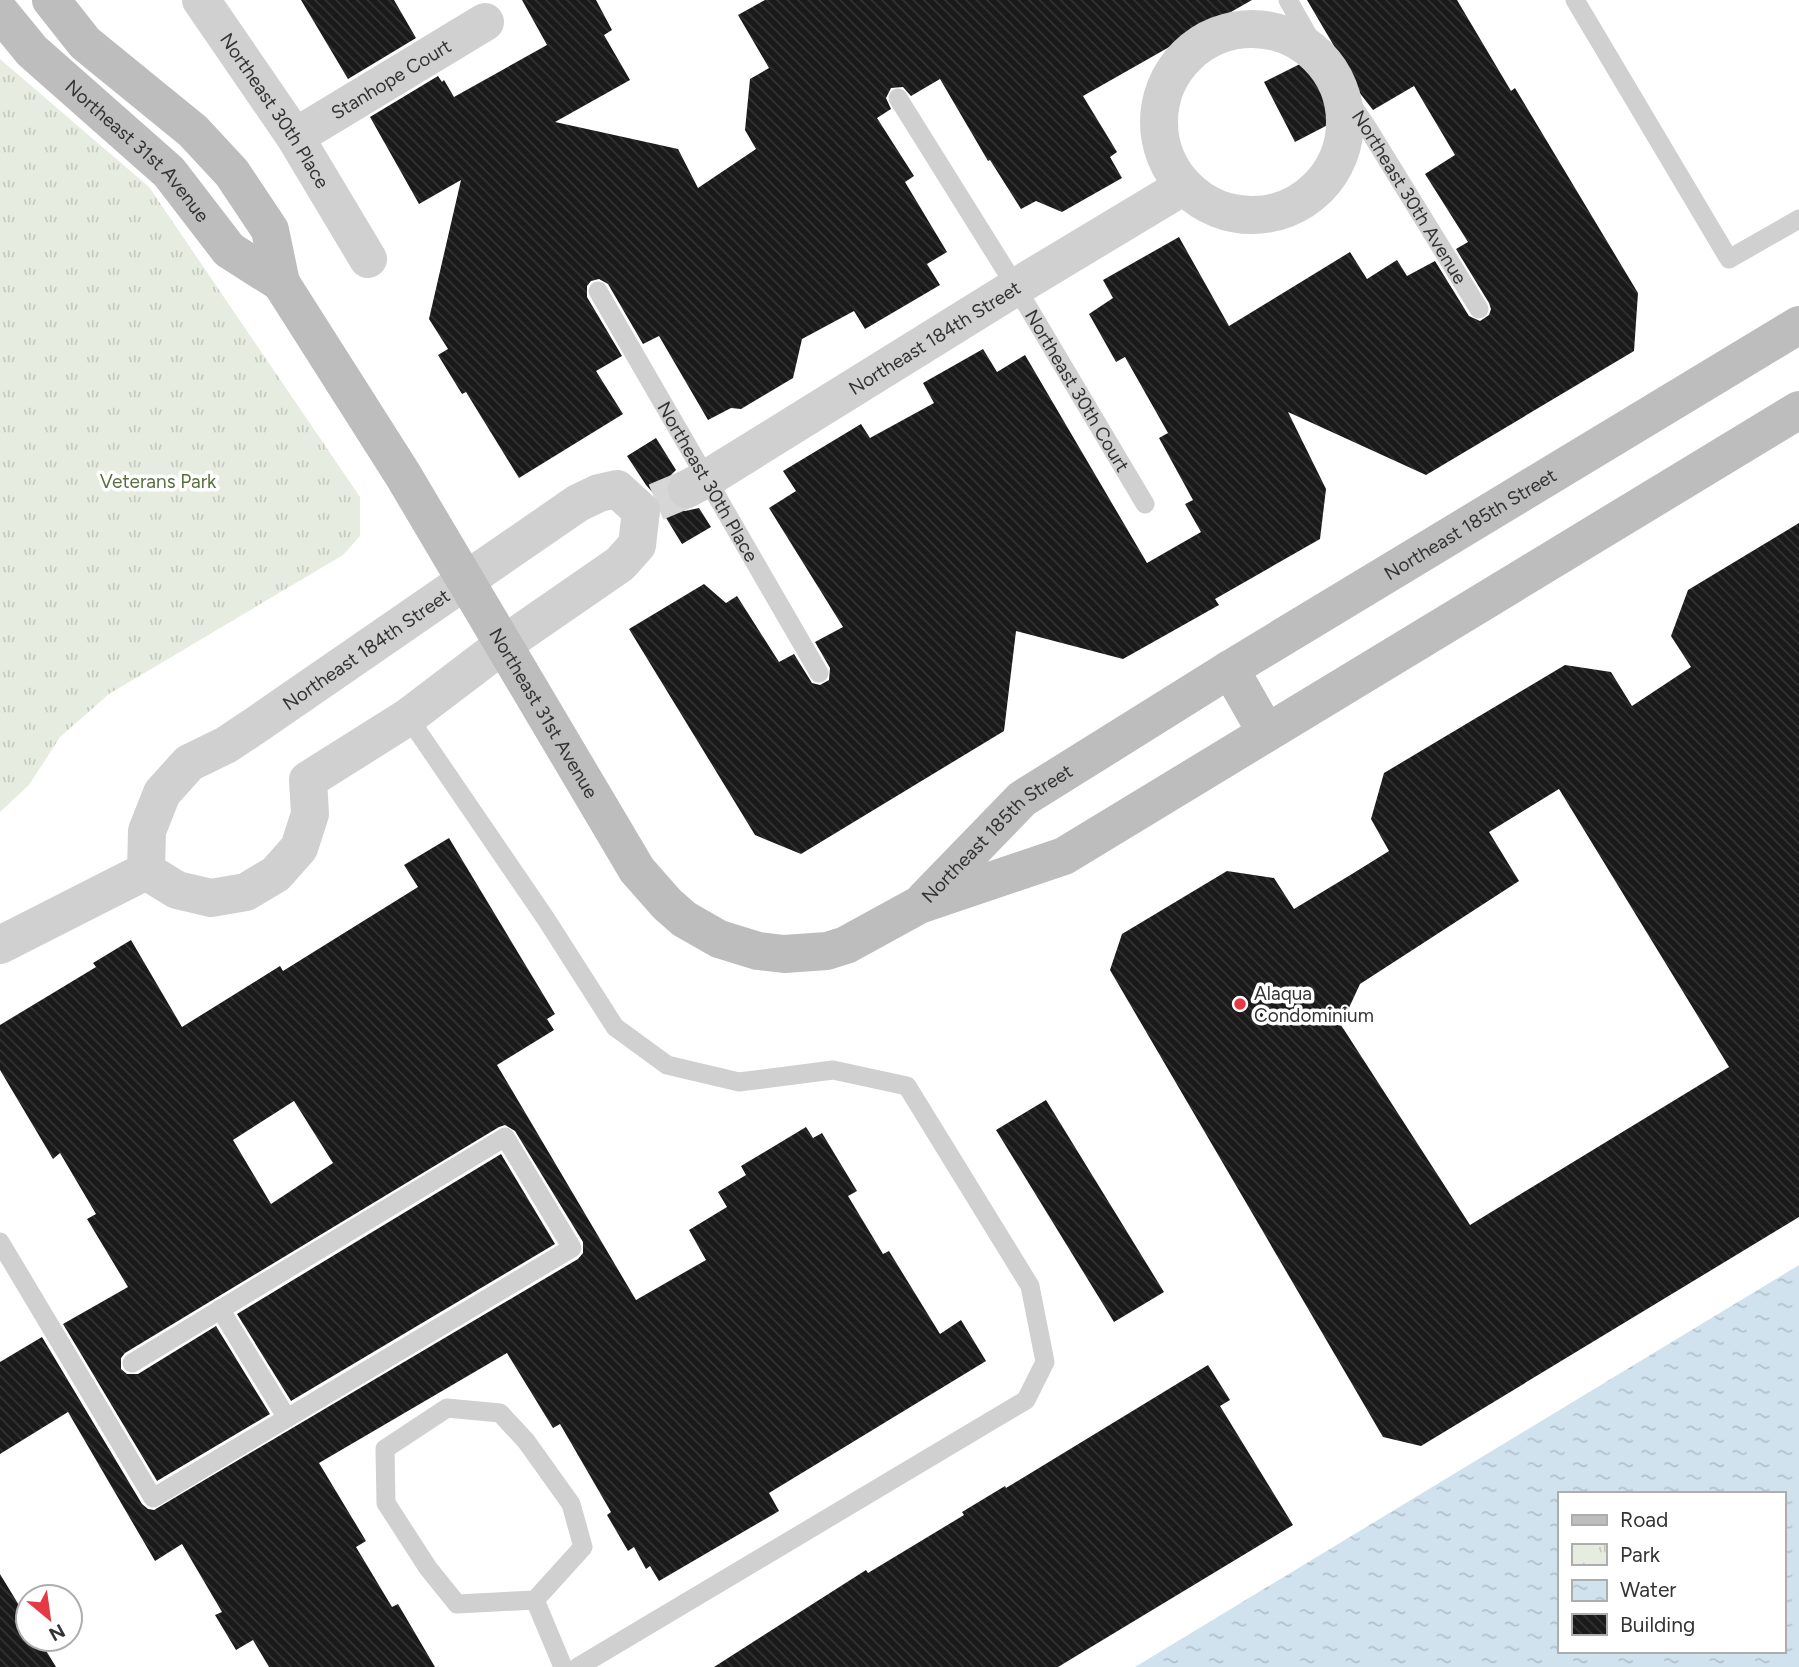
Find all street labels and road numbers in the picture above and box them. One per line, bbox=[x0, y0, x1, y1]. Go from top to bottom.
street label: Northeast 30th Place bbox=[215, 29, 334, 193]
street label: Stanhope Court bbox=[327, 34, 455, 124]
street label: Northeast 31st Avenue bbox=[60, 75, 214, 227]
street label: Northeast 30th Avenue bbox=[1347, 106, 1472, 288]
street label: Northeast 184th Street bbox=[844, 276, 1025, 400]
street label: Northeast 30th Court bbox=[1020, 305, 1134, 476]
street label: Northeast 30th Place bbox=[652, 397, 763, 566]
street label: Northeast 185th Street bbox=[1380, 464, 1560, 585]
street label: Northeast 184th Street bbox=[278, 584, 454, 715]
street label: Northeast 31st Avenue bbox=[484, 624, 603, 802]
street label: Northeast 185th Street bbox=[917, 759, 1077, 908]

